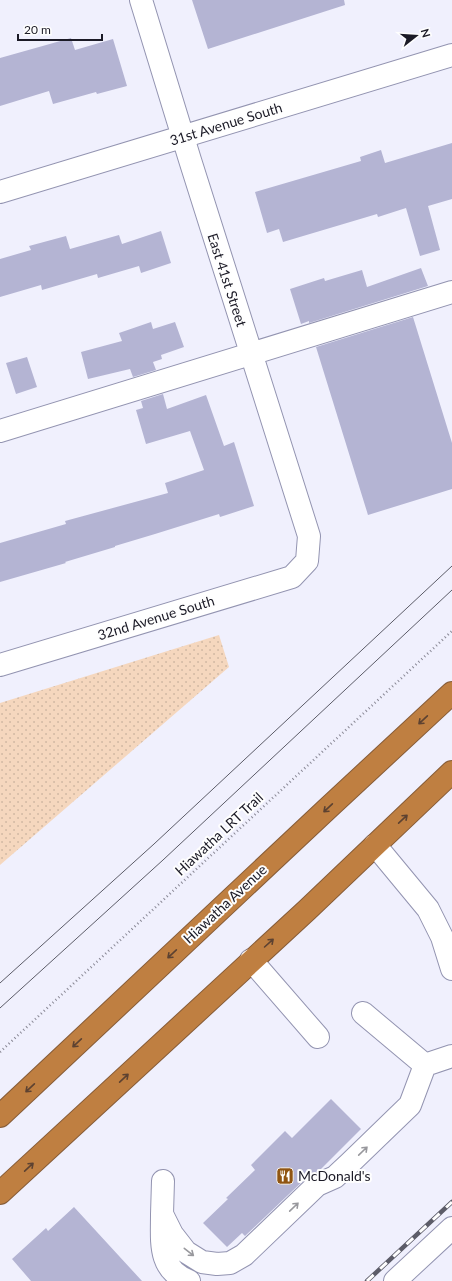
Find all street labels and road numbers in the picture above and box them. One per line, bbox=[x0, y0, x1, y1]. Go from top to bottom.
street label: 31st Avenue South bbox=[168, 98, 284, 149]
street label: East 41st Street bbox=[204, 231, 251, 329]
street label: 32nd Avenue South bbox=[95, 592, 216, 643]
street label: Hiawatha LRT Trail bbox=[171, 789, 266, 879]
street label: Hiawatha Avenue bbox=[179, 861, 270, 947]

